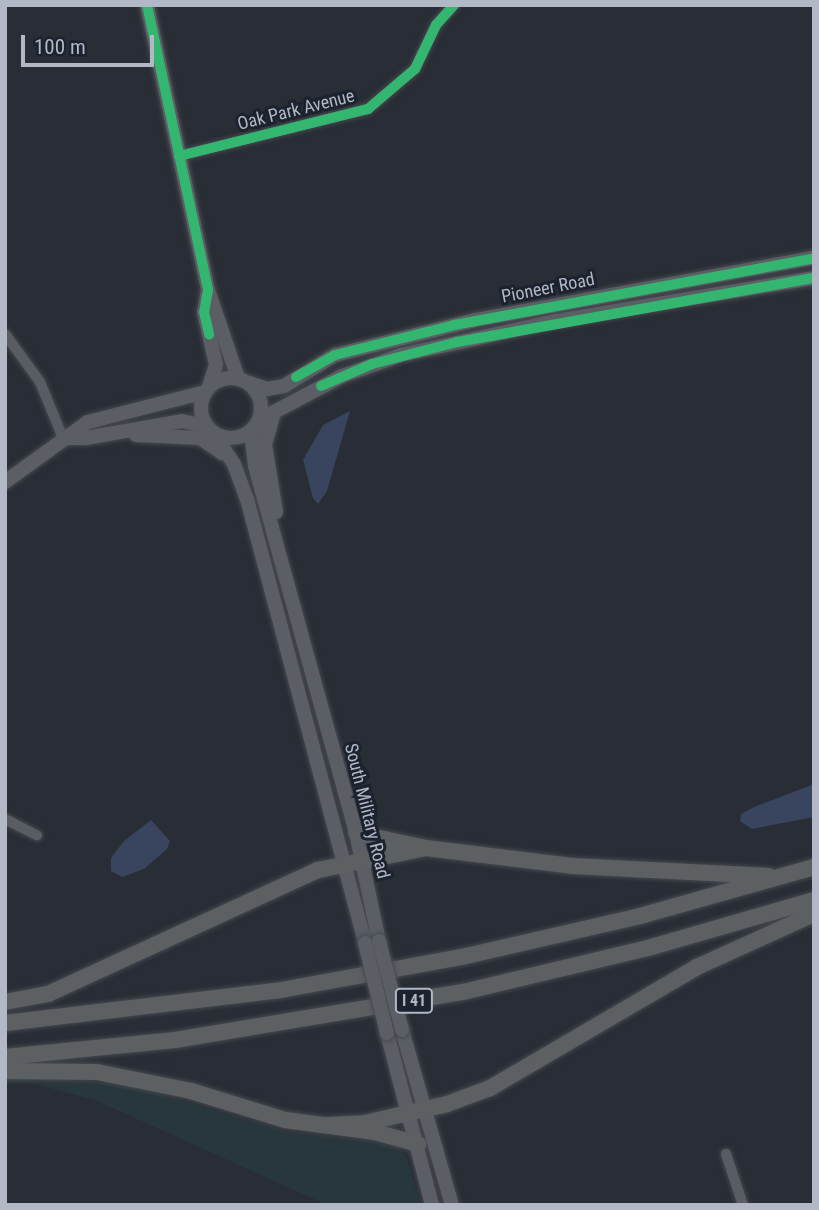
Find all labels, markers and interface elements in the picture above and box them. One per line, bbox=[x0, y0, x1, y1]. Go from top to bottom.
scale bar bbox=[24, 21, 158, 65]
text: 100 m bbox=[34, 35, 86, 59]
street label: Oak Park Avenue bbox=[235, 85, 357, 135]
street label: Pioneer Road bbox=[500, 268, 596, 308]
street label: South Military Road bbox=[340, 741, 394, 881]
road number: I 41 bbox=[395, 988, 433, 1014]

